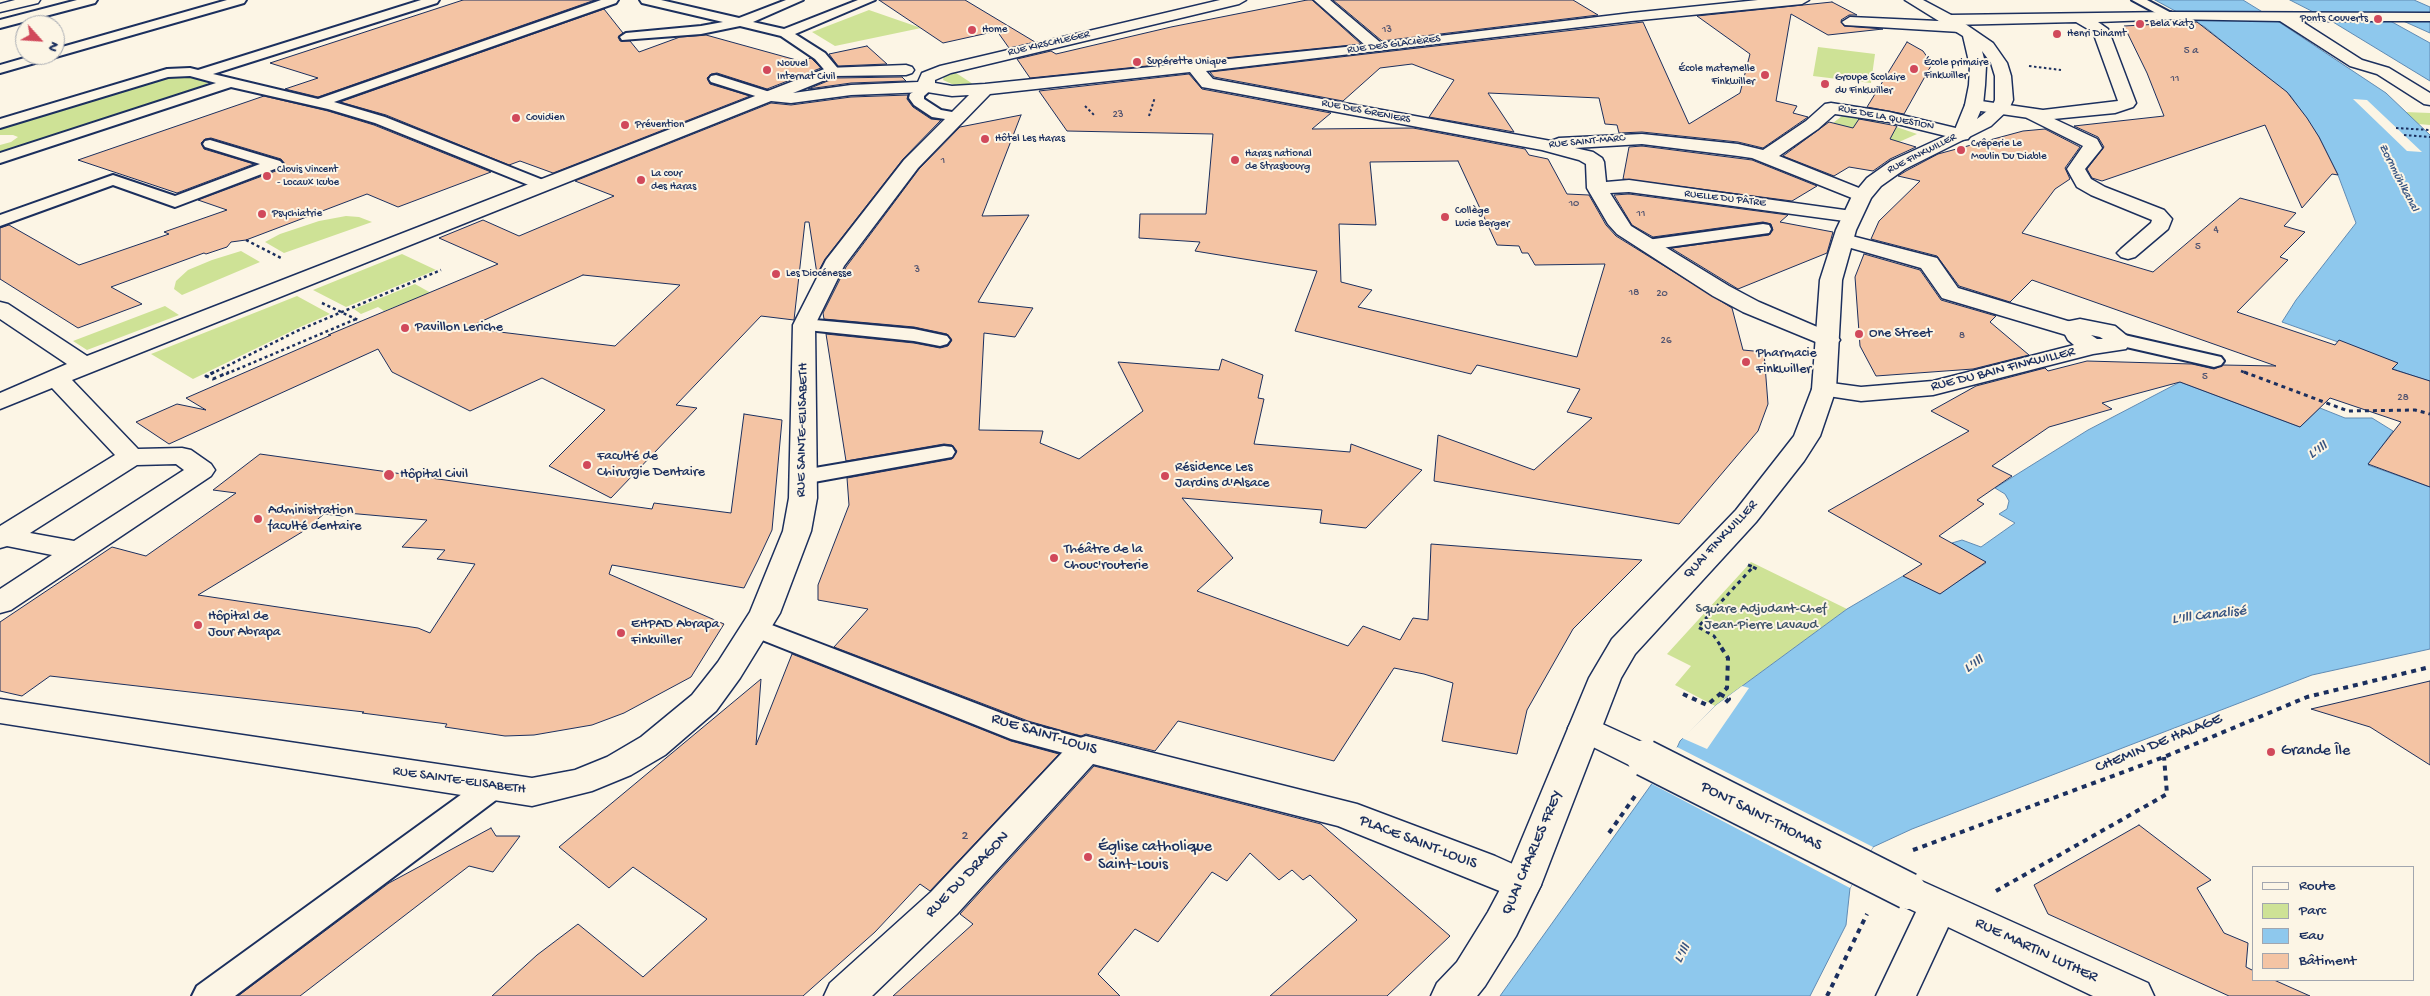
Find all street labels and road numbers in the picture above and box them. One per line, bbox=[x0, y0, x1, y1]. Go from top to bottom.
street label: RUE KIRSCHLEGER bbox=[1007, 28, 1091, 60]
street label: RUE DES GLACIÈRES bbox=[1347, 33, 1441, 57]
street label: RUE DES GRENIERS bbox=[1320, 97, 1412, 127]
street label: RUE DE LA QUESTION bbox=[1837, 102, 1935, 134]
street label: RUE FINKWILLER bbox=[1885, 131, 1959, 177]
street label: RUE SAINT-MARC bbox=[1548, 132, 1626, 152]
street label: RUELLE DU PÂTRE bbox=[1683, 187, 1767, 211]
street label: RUE DU BAIN FINKWILLER bbox=[1929, 344, 2077, 396]
street label: RUE SAINTE-ELISABETH bbox=[793, 363, 813, 497]
street label: QUAI FINKWILLER bbox=[1680, 497, 1762, 583]
street label: RUE SAINT-LOUIS bbox=[989, 710, 1099, 760]
street label: CHEMIN DE HALAGE bbox=[2093, 710, 2225, 778]
street label: RUE SAINTE-ELISABETH bbox=[391, 763, 527, 799]
street label: PONT SAINT-THOMAS bbox=[1697, 778, 1825, 856]
street label: QUAI CHARLES FREY bbox=[1498, 788, 1568, 918]
street label: PLACE SAINT-LOUIS bbox=[1356, 812, 1480, 874]
street label: RUE DU DRAGON bbox=[922, 828, 1014, 922]
street label: RUE MARTIN LUTHER bbox=[1972, 914, 2100, 988]

